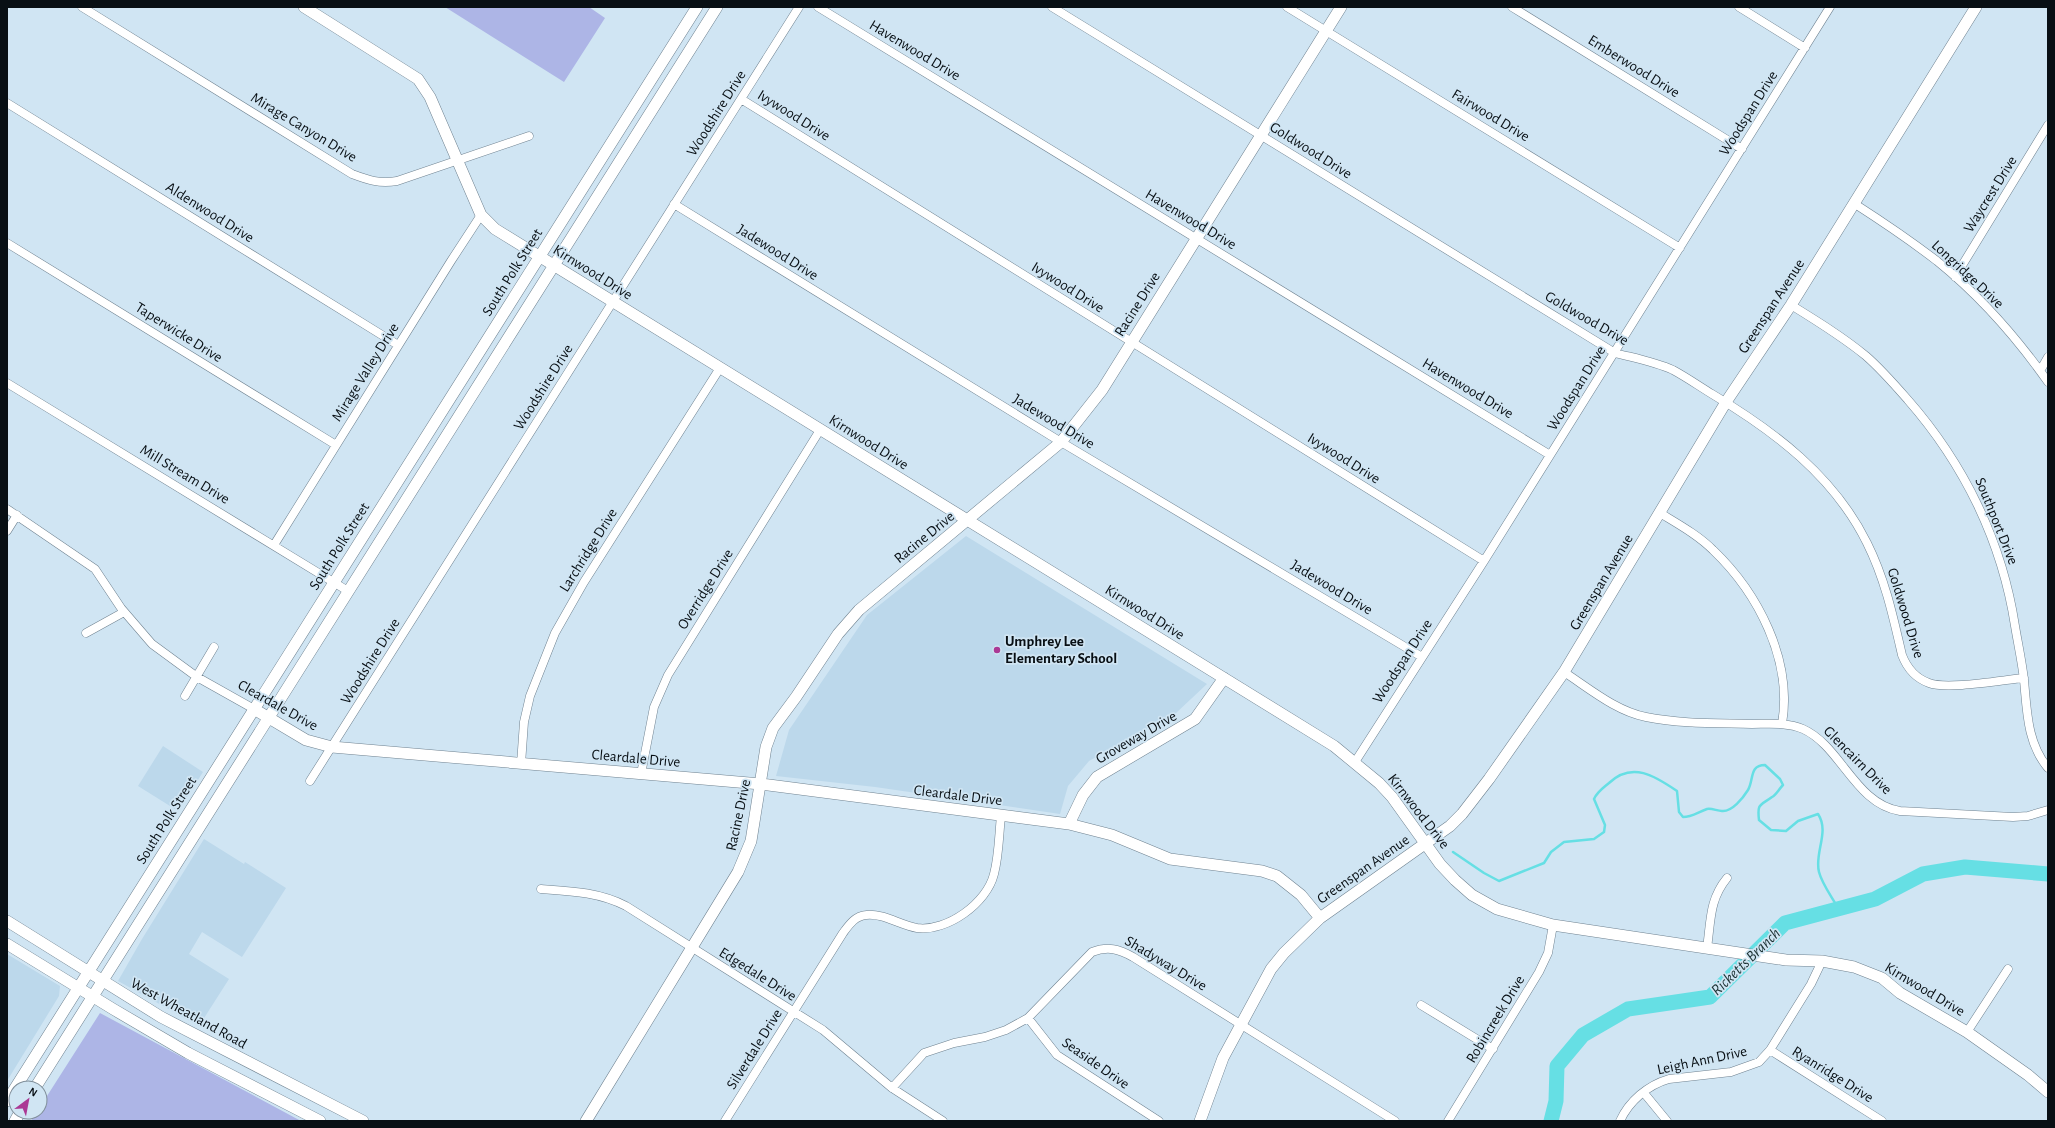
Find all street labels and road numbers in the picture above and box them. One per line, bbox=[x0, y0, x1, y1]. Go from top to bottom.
street label: Havenwood Drive bbox=[867, 17, 963, 83]
street label: Emberwood Drive bbox=[1585, 32, 1682, 101]
street label: Woodshire Drive bbox=[684, 68, 749, 159]
street label: Woodspan Drive bbox=[1716, 68, 1780, 158]
street label: Fairwood Drive bbox=[1449, 86, 1532, 144]
street label: Ivywood Drive bbox=[755, 87, 833, 144]
street label: Mirage Canyon Drive bbox=[248, 90, 359, 165]
street label: Goldwood Drive bbox=[1267, 119, 1354, 182]
street label: Waycrest Drive bbox=[1961, 153, 2020, 235]
street label: Aldenwood Drive bbox=[163, 179, 256, 245]
street label: Havenwood Drive bbox=[1143, 186, 1239, 252]
street label: Jadewood Drive bbox=[735, 222, 821, 283]
street label: South Polk Street bbox=[480, 226, 545, 319]
street label: Longridge Drive bbox=[1929, 237, 2007, 311]
street label: Kirnwood Drive bbox=[551, 242, 635, 303]
street label: Greenspan Avenue bbox=[1735, 256, 1807, 356]
street label: Ivywood Drive bbox=[1029, 259, 1107, 316]
street label: Racine Drive bbox=[1112, 269, 1163, 339]
street label: Goldwood Drive bbox=[1542, 289, 1631, 348]
street label: Taperwicke Drive bbox=[133, 300, 225, 365]
street label: Mirage Valley Drive bbox=[329, 320, 402, 424]
street label: Woodshire Drive bbox=[511, 342, 576, 433]
street label: Woodspan Drive bbox=[1544, 343, 1608, 433]
street label: Havenwood Drive bbox=[1420, 355, 1516, 421]
street label: Jadewood Drive bbox=[1010, 391, 1097, 452]
street label: Kirnwood Drive bbox=[827, 412, 911, 473]
street label: Ivywood Drive bbox=[1305, 430, 1383, 487]
street label: Mill Stream Drive bbox=[137, 442, 232, 507]
street label: Southport Drive bbox=[1972, 475, 2021, 567]
street label: South Polk Street bbox=[307, 500, 372, 593]
street label: Larchridge Drive bbox=[557, 506, 620, 595]
street label: Racine Drive bbox=[891, 509, 957, 566]
street label: Greenspan Avenue bbox=[1567, 532, 1636, 633]
street label: Overridge Drive bbox=[675, 546, 736, 632]
street label: Jadewood Drive bbox=[1288, 557, 1375, 618]
street label: Goldwood Drive bbox=[1885, 566, 1926, 660]
street label: Kirnwood Drive bbox=[1103, 582, 1187, 643]
street label: Woodshire Drive bbox=[338, 616, 403, 707]
street label: Woodspan Drive bbox=[1370, 617, 1435, 706]
street label: Cleardale Drive bbox=[235, 677, 320, 734]
street label: Groveway Drive bbox=[1093, 708, 1179, 767]
street label: Glencairn Drive bbox=[1821, 723, 1895, 797]
street label: Cleardale Drive bbox=[591, 747, 681, 770]
street label: Kirnwood Drive bbox=[1385, 771, 1452, 852]
street label: South Polk Street bbox=[134, 774, 199, 867]
street label: Racine Drive bbox=[724, 778, 753, 852]
street label: Cleardale Drive bbox=[913, 783, 1003, 808]
street label: Greenspan Avenue bbox=[1314, 832, 1412, 907]
street label: Shadyway Drive bbox=[1122, 933, 1209, 994]
street label: Edgedale Drive bbox=[717, 945, 799, 1004]
street label: Kirnwood Drive bbox=[1882, 960, 1967, 1019]
street label: Robincreek Drive bbox=[1463, 973, 1527, 1066]
street label: West Wheatland Road bbox=[128, 975, 250, 1052]
street label: Silverdale Drive bbox=[724, 1007, 785, 1092]
street label: Seaside Drive bbox=[1059, 1035, 1132, 1092]
street label: Leigh Ann Drive bbox=[1656, 1044, 1749, 1077]
street label: Ryanridge Drive bbox=[1789, 1044, 1876, 1105]

